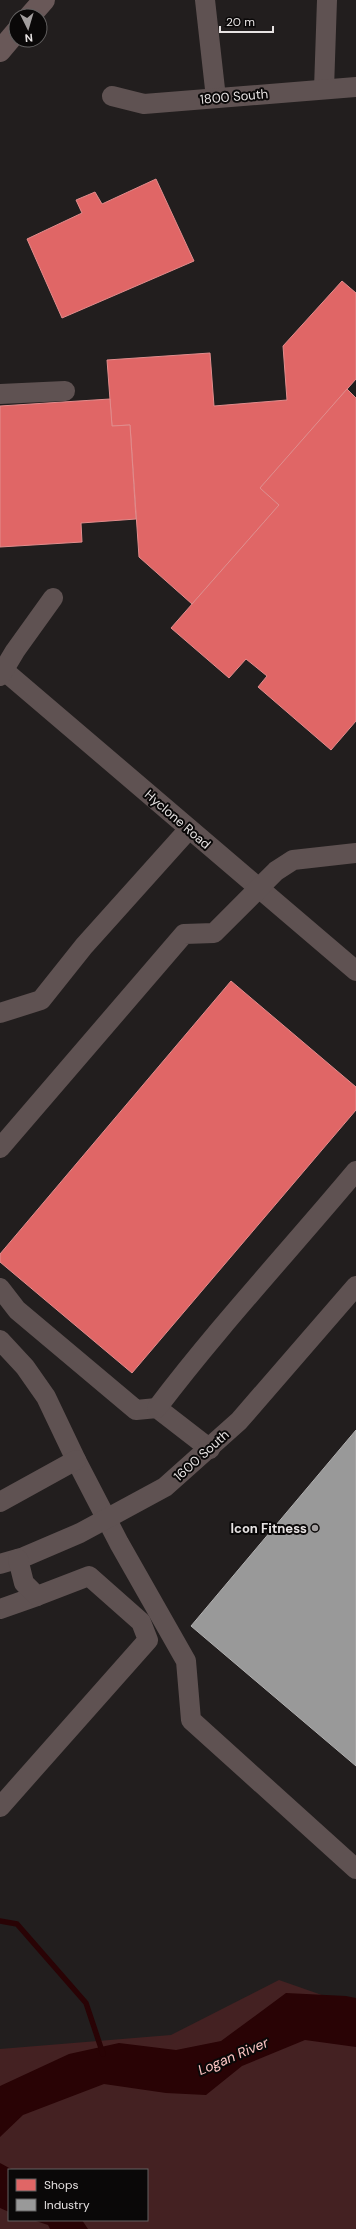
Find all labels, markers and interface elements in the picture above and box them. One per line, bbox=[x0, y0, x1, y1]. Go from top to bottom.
north arrow bbox=[8, 8, 48, 48]
scale bar bbox=[220, 8, 273, 34]
text: 20 m bbox=[226, 14, 255, 30]
text: N bbox=[24, 31, 33, 45]
street label: 1800 South bbox=[199, 85, 269, 108]
street label: Hyclone Road bbox=[141, 786, 214, 853]
street label: 1600 South bbox=[170, 1426, 233, 1485]
place label: Icon Fitness bbox=[230, 1520, 307, 1537]
marker: Icon Fitness bbox=[310, 1523, 320, 1533]
water label: Logan River bbox=[195, 2033, 272, 2079]
legend bbox=[8, 2169, 148, 2221]
text: Shops bbox=[44, 2177, 79, 2193]
text: Industry bbox=[44, 2197, 90, 2213]

